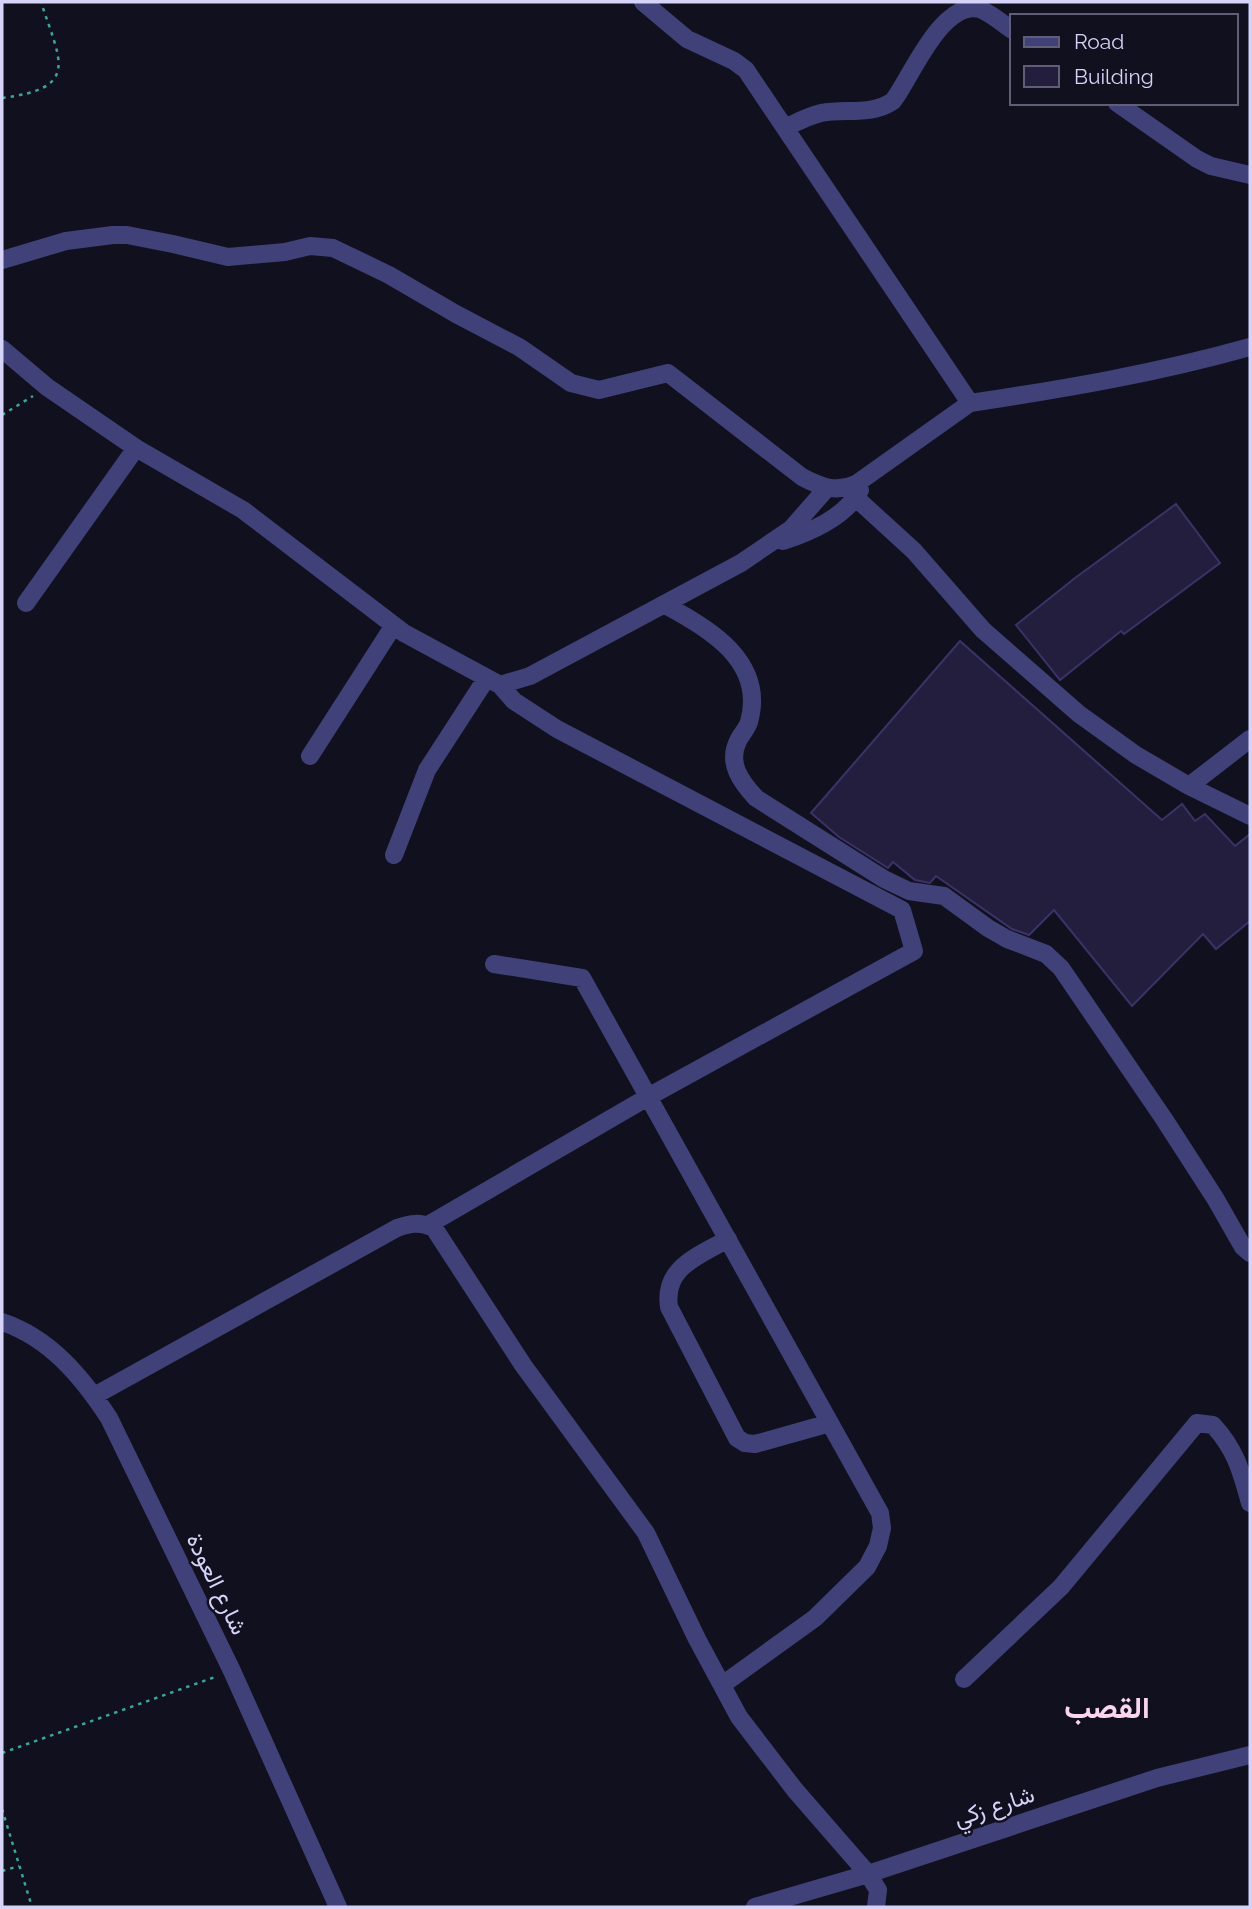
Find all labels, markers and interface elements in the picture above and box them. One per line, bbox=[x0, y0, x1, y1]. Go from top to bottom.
legend bbox=[1010, 14, 1238, 105]
text: Road bbox=[1074, 29, 1124, 54]
text: Building bbox=[1074, 64, 1154, 89]
street label: شارع العودة bbox=[179, 1529, 254, 1640]
district label: القصب bbox=[1064, 1690, 1150, 1725]
street label: شارع زكي bbox=[950, 1780, 1039, 1837]

